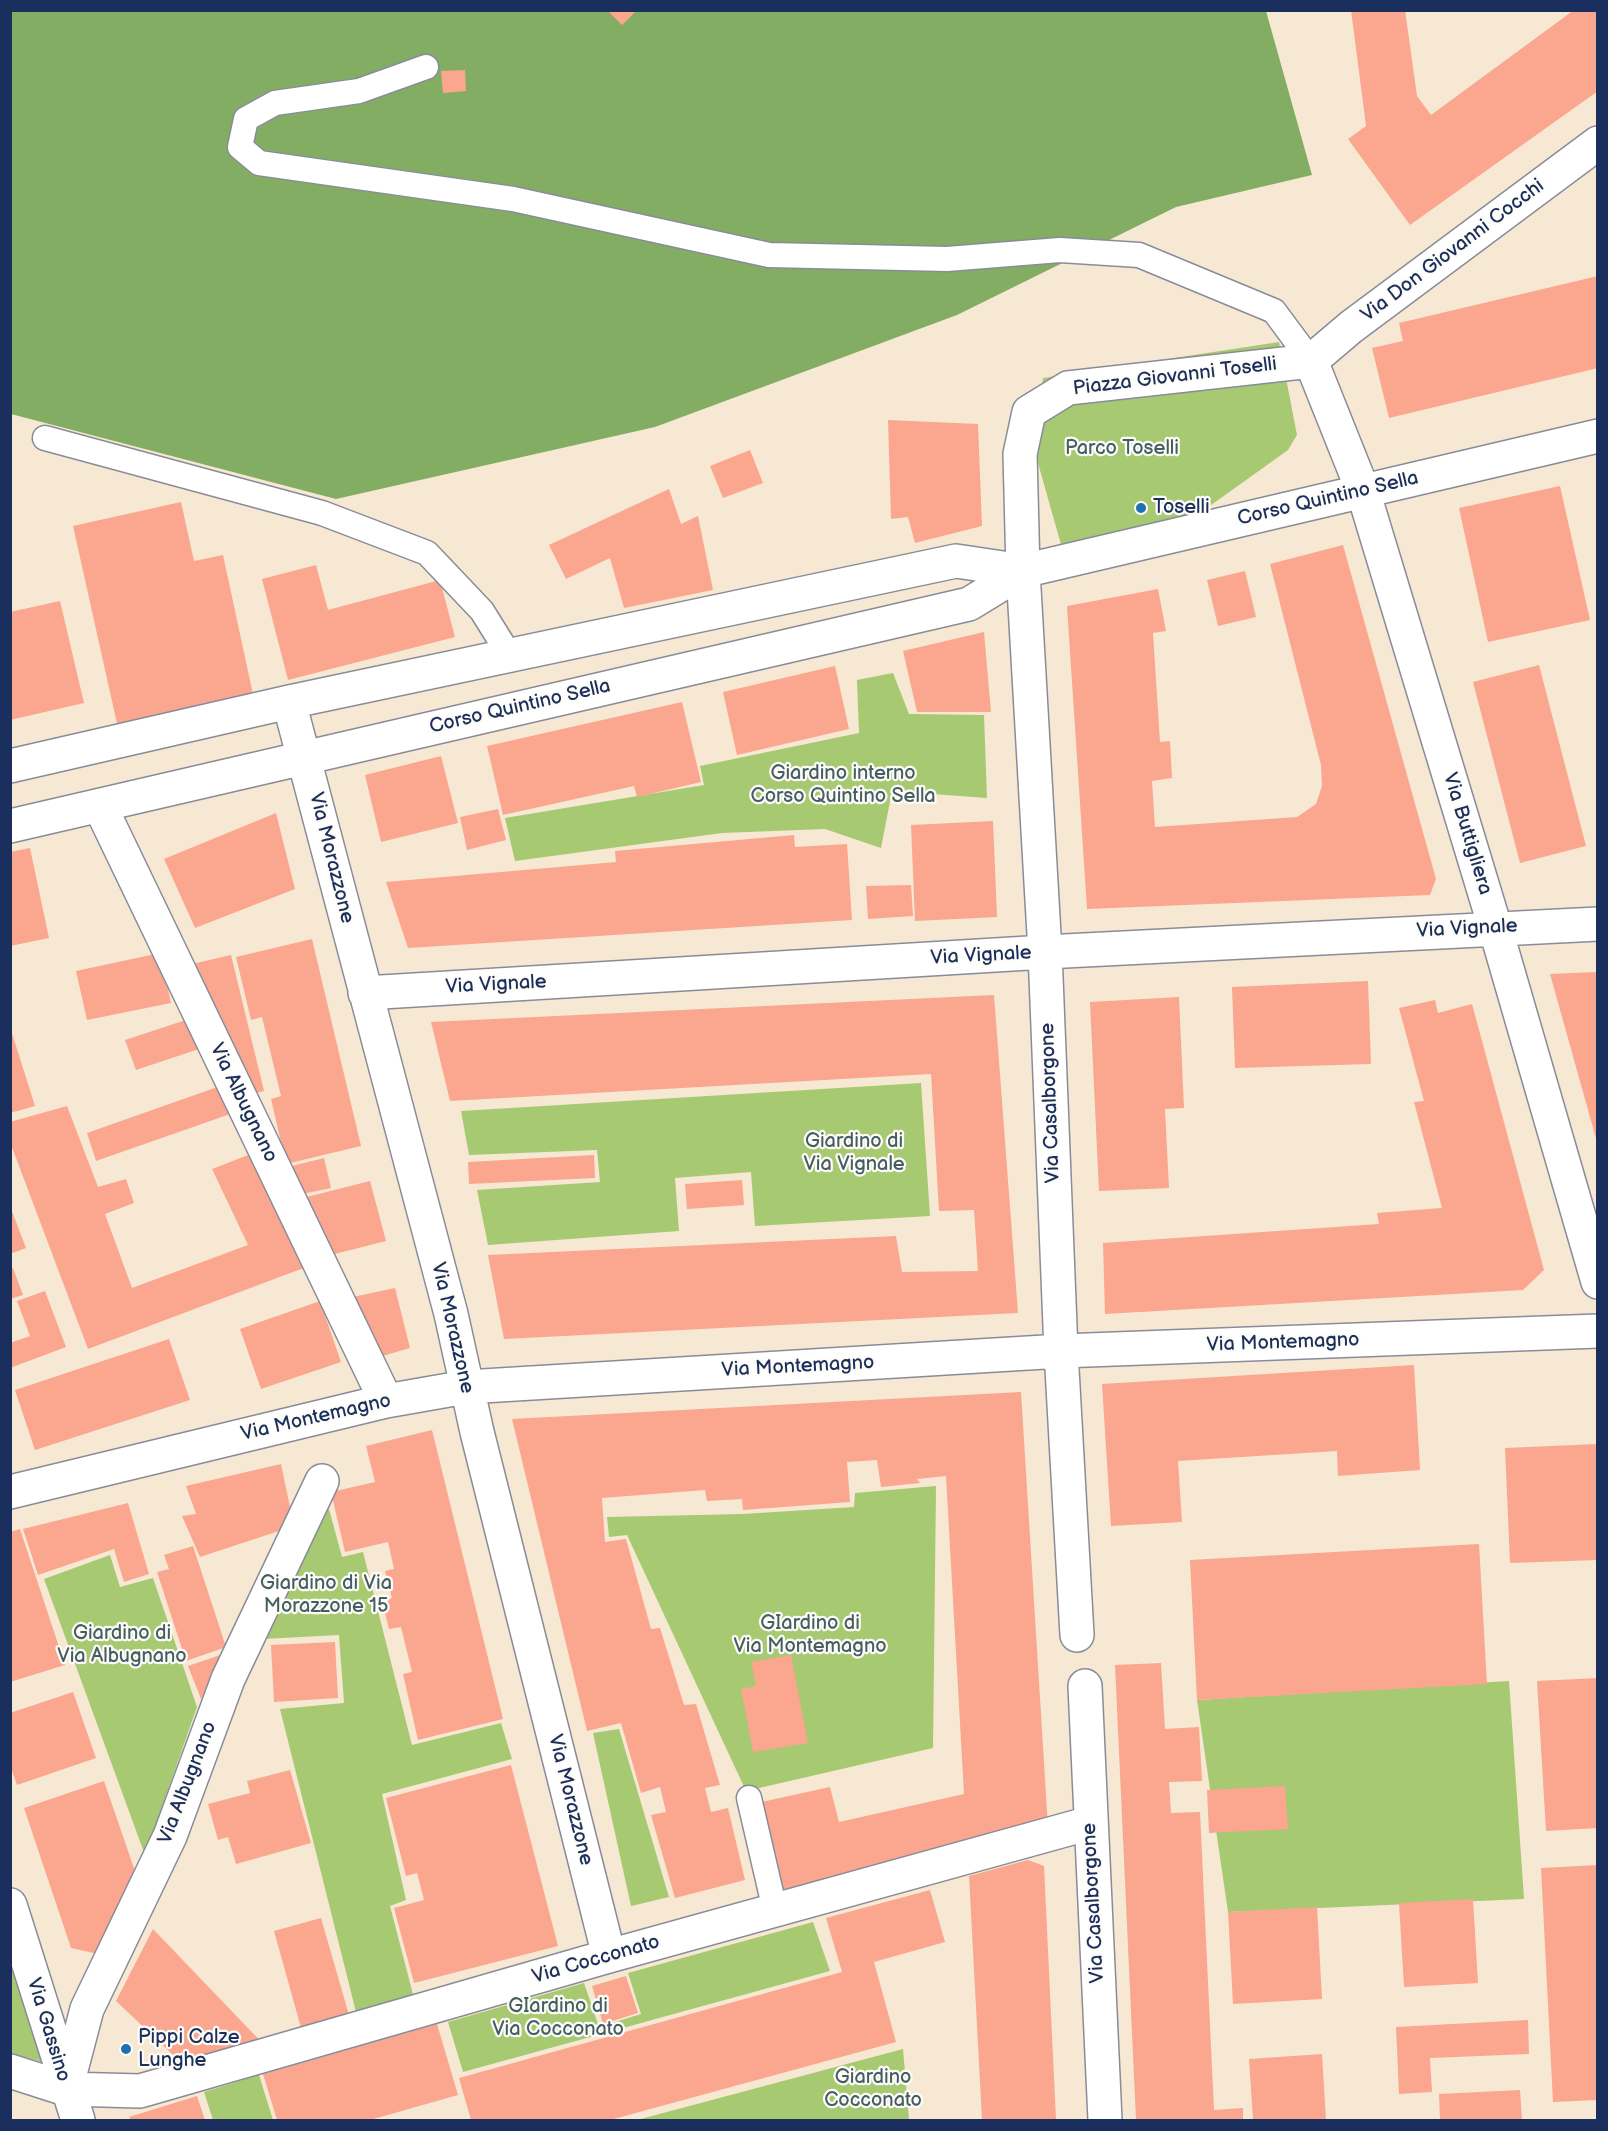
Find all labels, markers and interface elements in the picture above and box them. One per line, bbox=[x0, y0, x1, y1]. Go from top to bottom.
street label: Via Don Giovanni Cocchi bbox=[1357, 174, 1549, 328]
street label: Piazza Giovanni Toselli bbox=[1072, 353, 1278, 401]
park label: Parco Toselli bbox=[1065, 437, 1179, 461]
street label: Corso Quintino Sella bbox=[1235, 466, 1421, 532]
place label: Toselli bbox=[1153, 496, 1210, 520]
marker: Toselli bbox=[1134, 501, 1148, 515]
street label: Corso Quintino Sella bbox=[427, 674, 613, 740]
park label: Giardino interno Corso Quintino Sella bbox=[750, 762, 936, 809]
street label: Via Buttigliera bbox=[1437, 770, 1497, 898]
street label: Via Morazzone bbox=[303, 790, 359, 926]
street label: Via Vignale bbox=[1416, 914, 1518, 944]
street label: Via Vignale bbox=[930, 941, 1032, 971]
street label: Via Vignale bbox=[445, 970, 547, 1000]
street label: Via Casalborgone bbox=[1036, 1022, 1066, 1184]
street label: Via Albugnano bbox=[204, 1040, 282, 1166]
park label: Giardino di Via Vignale bbox=[803, 1130, 905, 1177]
street label: Via Morazzone bbox=[425, 1260, 479, 1396]
street label: Via Montemagno bbox=[1206, 1328, 1360, 1358]
street label: Via Montemagno bbox=[721, 1351, 875, 1383]
street label: Via Montemagno bbox=[239, 1389, 393, 1447]
park label: Giardino di Via Morazzone 15 bbox=[260, 1572, 392, 1619]
park label: GIardino di Via Montemagno bbox=[733, 1612, 887, 1659]
park label: Giardino di Via Albugnano bbox=[57, 1622, 187, 1669]
street label: Via Albugnano bbox=[154, 1718, 222, 1848]
street label: Via Morazzone bbox=[542, 1732, 598, 1868]
street label: Via Casalborgone bbox=[1078, 1822, 1110, 1984]
street label: Via Cocconato bbox=[529, 1930, 663, 1990]
street label: Via Gassino bbox=[21, 1975, 75, 2085]
park label: GIardino di Via Cocconato bbox=[492, 1995, 624, 2042]
place label: Pippi Calze Lunghe bbox=[138, 2026, 240, 2073]
marker: Pippi Calze Lunghe bbox=[119, 2042, 133, 2056]
park label: Giardino Cocconato bbox=[824, 2066, 922, 2113]

